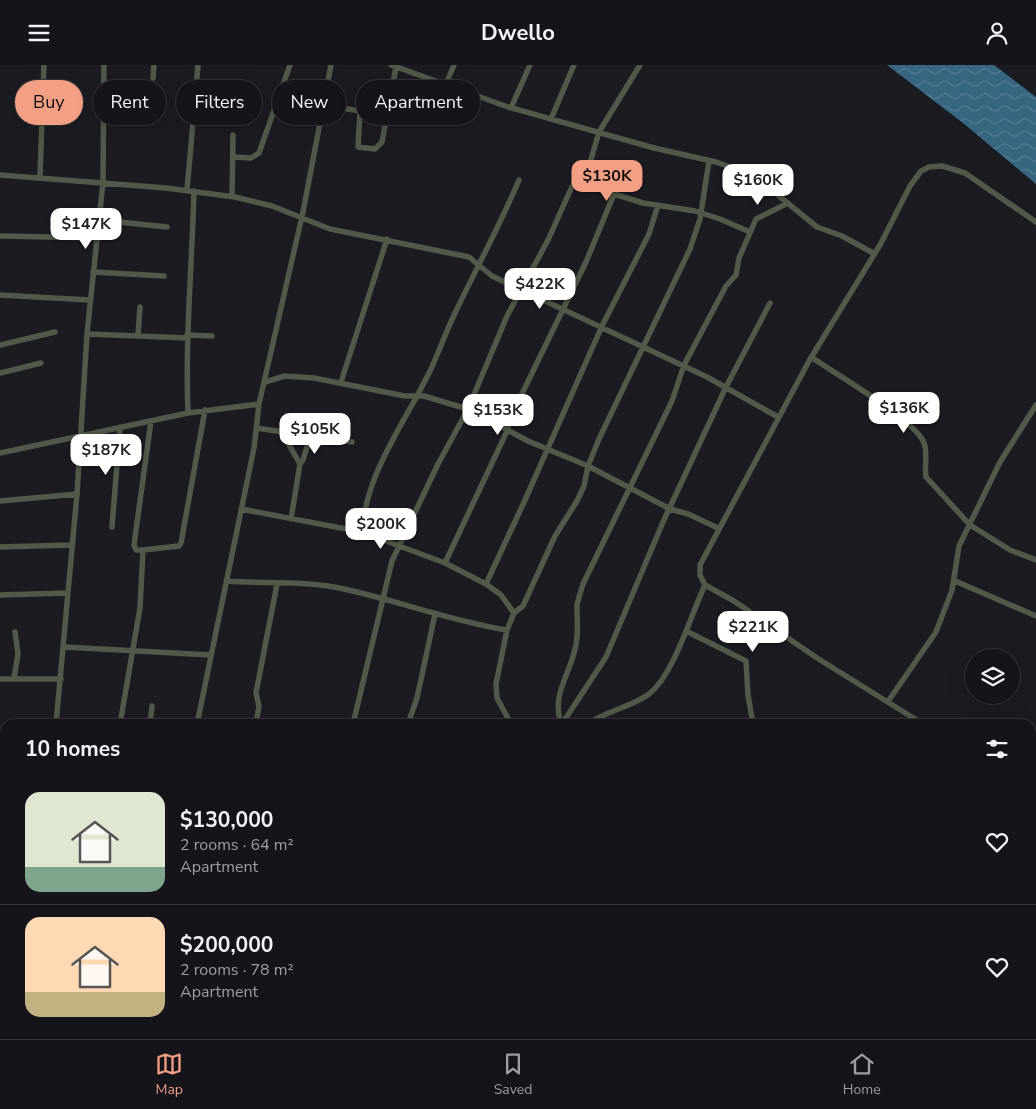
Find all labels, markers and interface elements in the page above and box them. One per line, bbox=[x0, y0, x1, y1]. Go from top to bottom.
text: Dwello bbox=[481, 18, 555, 48]
icon: menu bbox=[25, 19, 53, 47]
icon: person bbox=[983, 19, 1011, 47]
chip: Buy bbox=[15, 80, 83, 125]
chip: Rent bbox=[93, 80, 166, 125]
chip: Filters bbox=[176, 80, 262, 125]
chip: New bbox=[272, 80, 346, 125]
chip: Apartment bbox=[356, 80, 480, 125]
pin: $130K bbox=[572, 159, 642, 202]
pin: $160K bbox=[723, 163, 793, 206]
text: $130K bbox=[582, 165, 632, 187]
text: $160K bbox=[733, 169, 783, 191]
pin: $147K bbox=[51, 207, 121, 250]
text: $147K bbox=[61, 213, 111, 235]
pin: $422K bbox=[505, 267, 575, 310]
text: $422K bbox=[515, 273, 565, 295]
pin: $136K bbox=[869, 391, 939, 434]
pin: $153K bbox=[463, 393, 533, 436]
text: $136K bbox=[879, 397, 929, 419]
text: $153K bbox=[473, 399, 523, 421]
pin: $105K bbox=[280, 413, 350, 455]
text: $105K bbox=[290, 418, 340, 440]
pin: $187K bbox=[71, 433, 141, 476]
text: $187K bbox=[81, 439, 131, 461]
pin: $200K bbox=[346, 507, 416, 550]
text: $200K bbox=[356, 513, 406, 535]
pin: $221K bbox=[718, 611, 788, 653]
text: $221K bbox=[728, 616, 778, 638]
map controls bbox=[965, 649, 1020, 704]
button: layers bbox=[965, 649, 1020, 704]
text: 10 homes bbox=[25, 735, 120, 763]
icon: filters bbox=[983, 735, 1011, 763]
text: $130,000 bbox=[180, 806, 273, 834]
icon: home bbox=[65, 812, 125, 872]
icon: heart bbox=[983, 828, 1011, 856]
text: 2 rooms · 64 m² bbox=[180, 834, 293, 856]
text: Apartment bbox=[180, 856, 258, 878]
text: $200,000 bbox=[180, 931, 273, 959]
icon: home bbox=[65, 937, 125, 997]
icon: heart bbox=[983, 953, 1011, 981]
text: 2 rooms · 78 m² bbox=[180, 959, 293, 981]
text: Apartment bbox=[180, 981, 258, 1003]
tab: Map bbox=[155, 1050, 183, 1099]
tab: Saved bbox=[494, 1050, 532, 1099]
tab: Home bbox=[843, 1050, 881, 1099]

